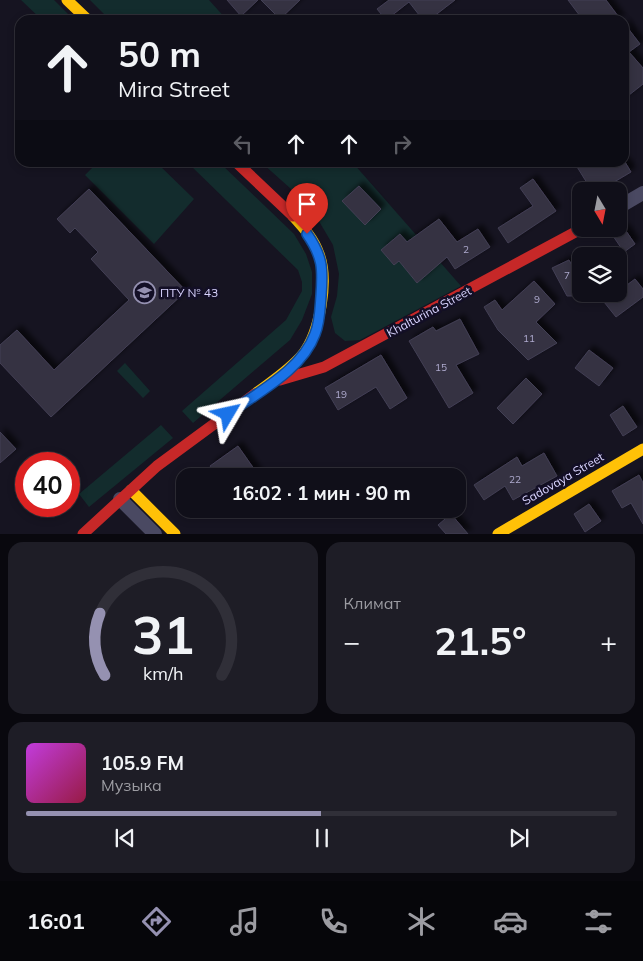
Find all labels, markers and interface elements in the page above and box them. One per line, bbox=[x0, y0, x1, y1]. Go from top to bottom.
text: 50 m bbox=[118, 32, 201, 76]
icon: ahead bbox=[35, 35, 100, 100]
text: Mira Street bbox=[118, 75, 230, 103]
icon: left bbox=[229, 130, 257, 158]
icon: ahead bbox=[282, 130, 310, 158]
icon: ahead bbox=[335, 130, 363, 158]
icon: right bbox=[388, 130, 416, 158]
north arrow bbox=[572, 182, 628, 238]
map controls bbox=[572, 182, 627, 302]
pin bbox=[286, 183, 328, 234]
icon: arrive bbox=[293, 190, 321, 218]
house number: 2 bbox=[463, 243, 469, 256]
button: layers bbox=[572, 247, 627, 302]
house number: 7 bbox=[564, 269, 570, 282]
school or university icon: ПТУ № 43 bbox=[132, 281, 156, 305]
street label: Khalturina Street bbox=[384, 283, 474, 340]
place label: ПТУ № 43 bbox=[160, 285, 218, 300]
house number: 9 bbox=[534, 293, 540, 306]
house number: 11 bbox=[523, 332, 535, 345]
house number: 15 bbox=[435, 361, 447, 374]
position arrow bbox=[201, 387, 253, 439]
house number: 19 bbox=[335, 388, 347, 401]
street label: Sadovaya Street bbox=[519, 449, 606, 508]
speed limit sign: 40 bbox=[15, 452, 80, 517]
house number: 22 bbox=[509, 473, 521, 486]
text: 16:02 · 1 мин · 90 m bbox=[231, 481, 411, 505]
text: Климат bbox=[344, 593, 401, 613]
text: 31 bbox=[132, 602, 194, 667]
text: 21.5° bbox=[434, 617, 526, 665]
text: − bbox=[344, 624, 360, 659]
text: + bbox=[600, 624, 617, 659]
text: km/h bbox=[143, 662, 183, 684]
text: 105.9 FM bbox=[101, 751, 184, 775]
text: Музыка bbox=[101, 775, 162, 795]
icon: previous bbox=[111, 824, 139, 852]
icon: pause bbox=[308, 824, 336, 852]
icon: next bbox=[505, 824, 533, 852]
icon: directions bbox=[139, 904, 174, 939]
icon: music bbox=[227, 904, 262, 939]
icon: phone bbox=[316, 904, 351, 939]
icon: climate bbox=[404, 904, 439, 939]
icon: car bbox=[493, 904, 528, 939]
icon: filters bbox=[581, 904, 616, 939]
text: 16:01 bbox=[27, 907, 85, 935]

